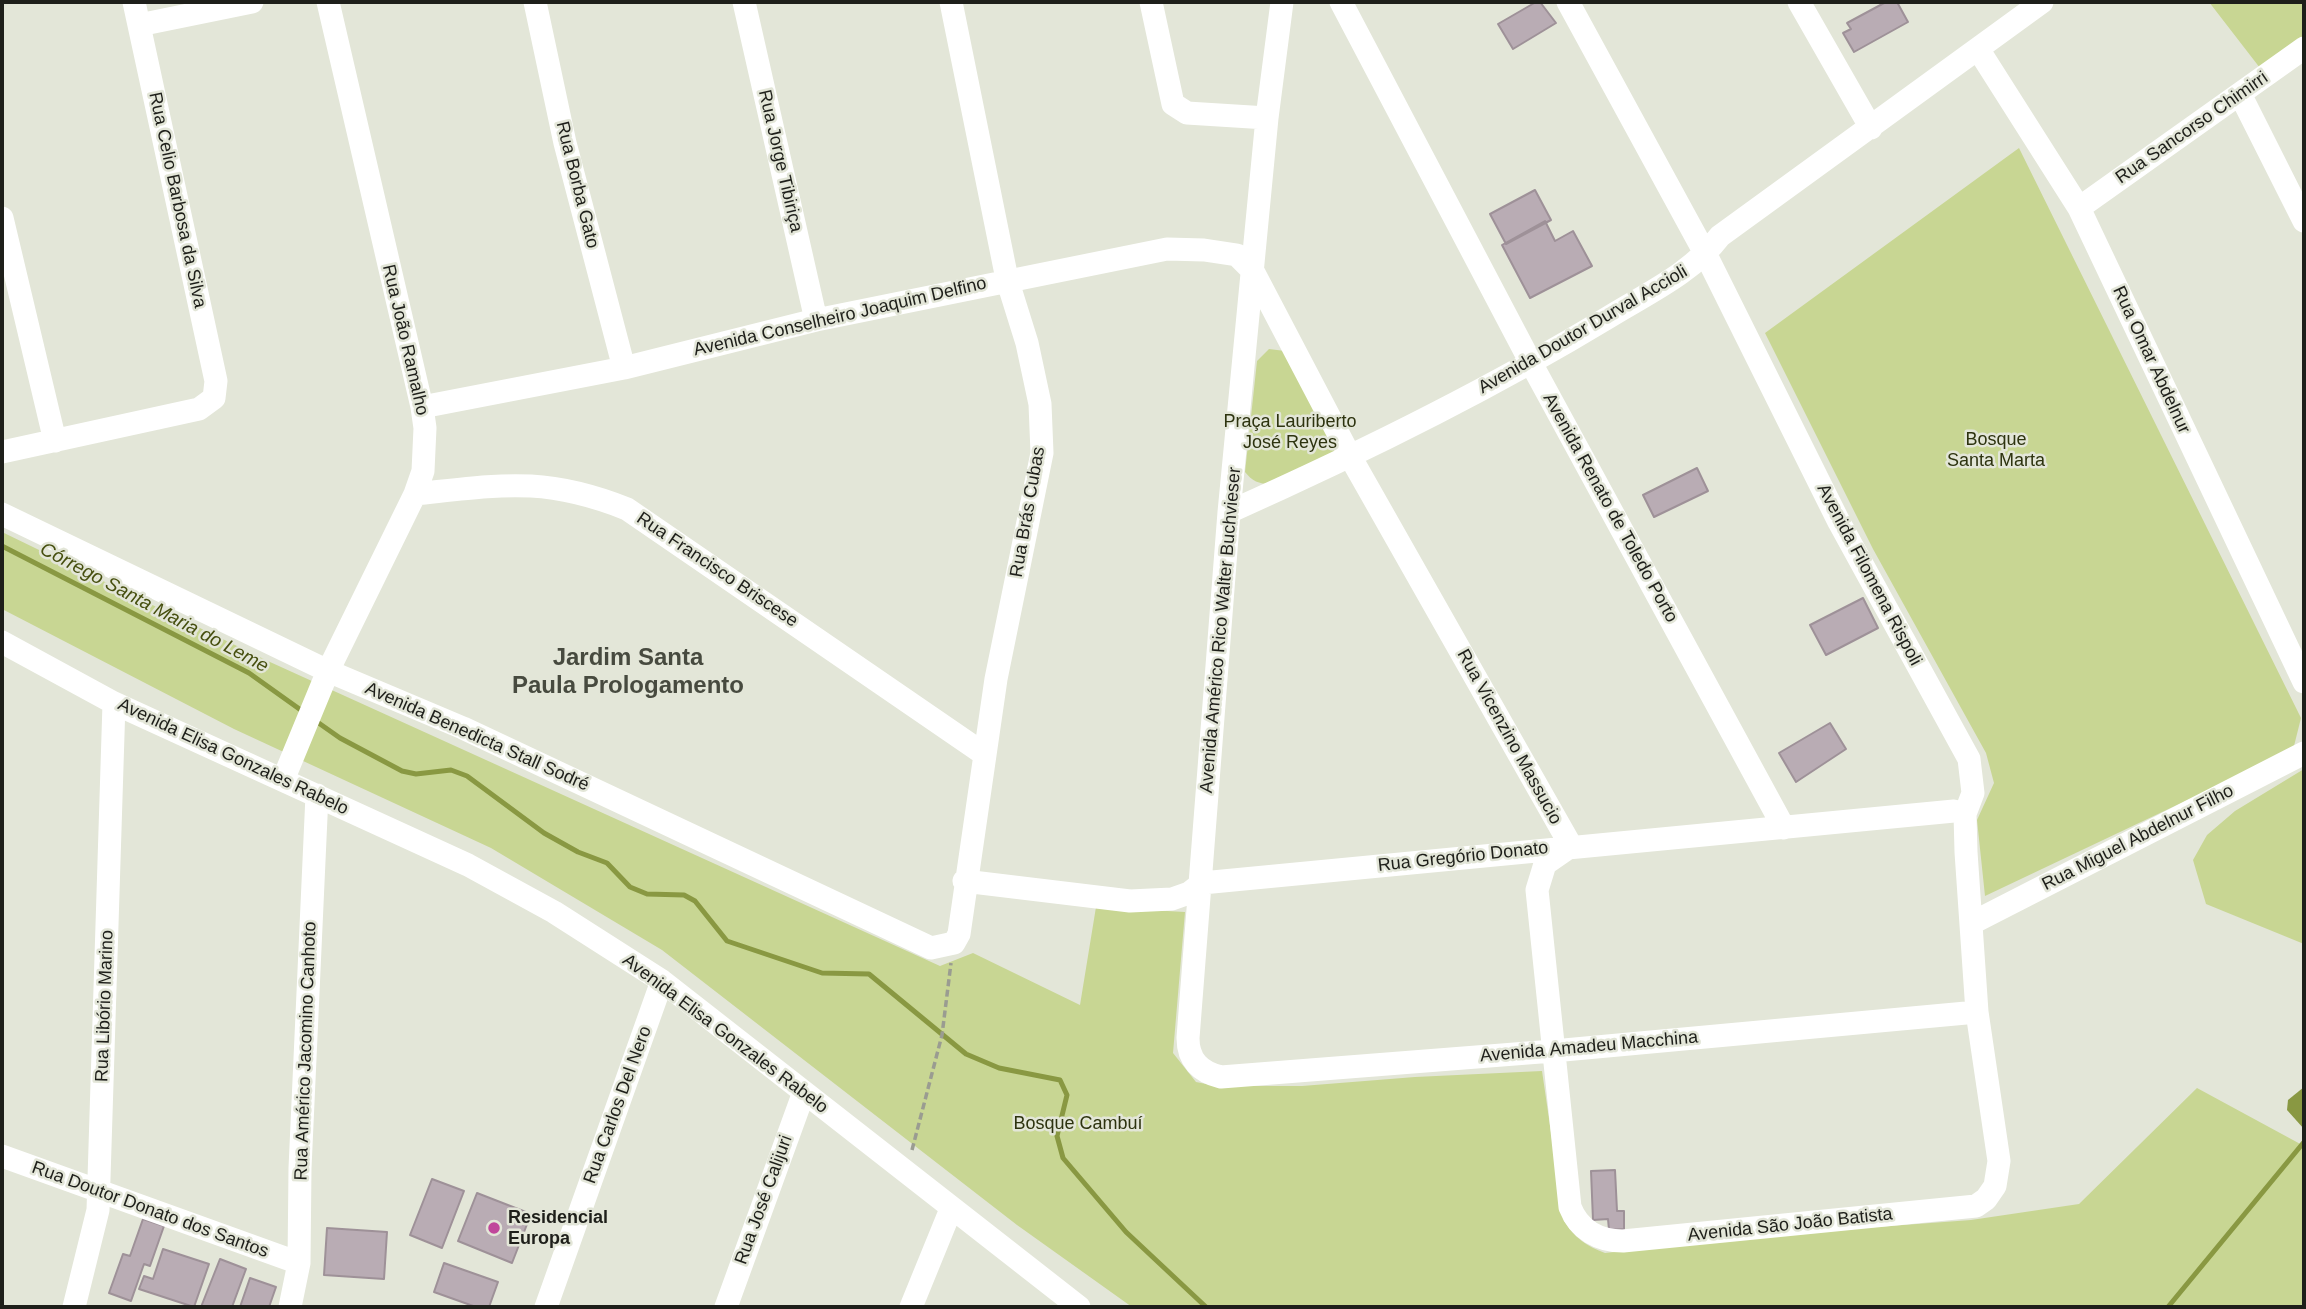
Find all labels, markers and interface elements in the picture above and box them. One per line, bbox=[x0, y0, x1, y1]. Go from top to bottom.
street label: Rua Sancorso Chimirri bbox=[2112, 67, 2272, 189]
street label: Rua Jorge Tibiriça bbox=[753, 88, 807, 234]
street label: Rua Celio Barbosa da Silva bbox=[144, 90, 210, 310]
street label: Rua Borba Gato bbox=[551, 119, 603, 251]
street label: Avenida Doutor Durval Accioli bbox=[1475, 261, 1691, 399]
street label: Rua João Ramalho bbox=[377, 263, 433, 417]
street label: Avenida Conselheiro Joaquim Delfino bbox=[691, 273, 989, 361]
street label: Rua Omar Abdelnur bbox=[2107, 283, 2195, 437]
street label: Avenida Renato de Toledo Porto bbox=[1538, 390, 1682, 626]
park label: Praça Lauriberto José Reyes bbox=[1223, 411, 1357, 453]
park label: Bosque Santa Marta bbox=[1947, 429, 2045, 472]
street label: Rua Brás Cubas bbox=[1006, 445, 1050, 579]
street label: Avenida Américo Rico Walter Buchvieser bbox=[1196, 466, 1246, 794]
street label: Avenida Filomena Rispoli bbox=[1812, 480, 1926, 670]
street label: Rua Francisco Briscese bbox=[632, 508, 802, 632]
water label: Córrego Santa Maria do Leme bbox=[36, 538, 272, 678]
district label: Jardim Santa Paula Prologamento bbox=[512, 644, 744, 700]
street label: Rua Vicenzino Massucio bbox=[1452, 646, 1566, 828]
street label: Avenida Benedicta Stall Sodré bbox=[362, 678, 592, 796]
street label: Avenida Elisa Gonzales Rabelo bbox=[114, 694, 352, 820]
street label: Rua Miguel Abdelnur Filho bbox=[2039, 780, 2237, 896]
street label: Rua Gregório Donato bbox=[1377, 837, 1549, 877]
street label: Rua Américo Jacomino Canhoto bbox=[291, 921, 321, 1181]
street label: Rua Libório Marino bbox=[92, 930, 118, 1082]
street label: Avenida Elisa Gonzales Rabelo bbox=[618, 950, 832, 1118]
street label: Rua Carlos Del Nero bbox=[579, 1023, 657, 1187]
street label: Avenida Amadeu Macchina bbox=[1479, 1027, 1699, 1067]
park label: Bosque Cambuí bbox=[1013, 1113, 1143, 1135]
street label: Rua José Calijuri bbox=[731, 1132, 797, 1268]
street label: Rua Doutor Donato dos Santos bbox=[29, 1157, 271, 1263]
street label: Avenida São João Batista bbox=[1687, 1204, 1893, 1246]
place label: Residencial Europa bbox=[508, 1207, 608, 1250]
marker: Residencial Europa bbox=[486, 1220, 502, 1236]

